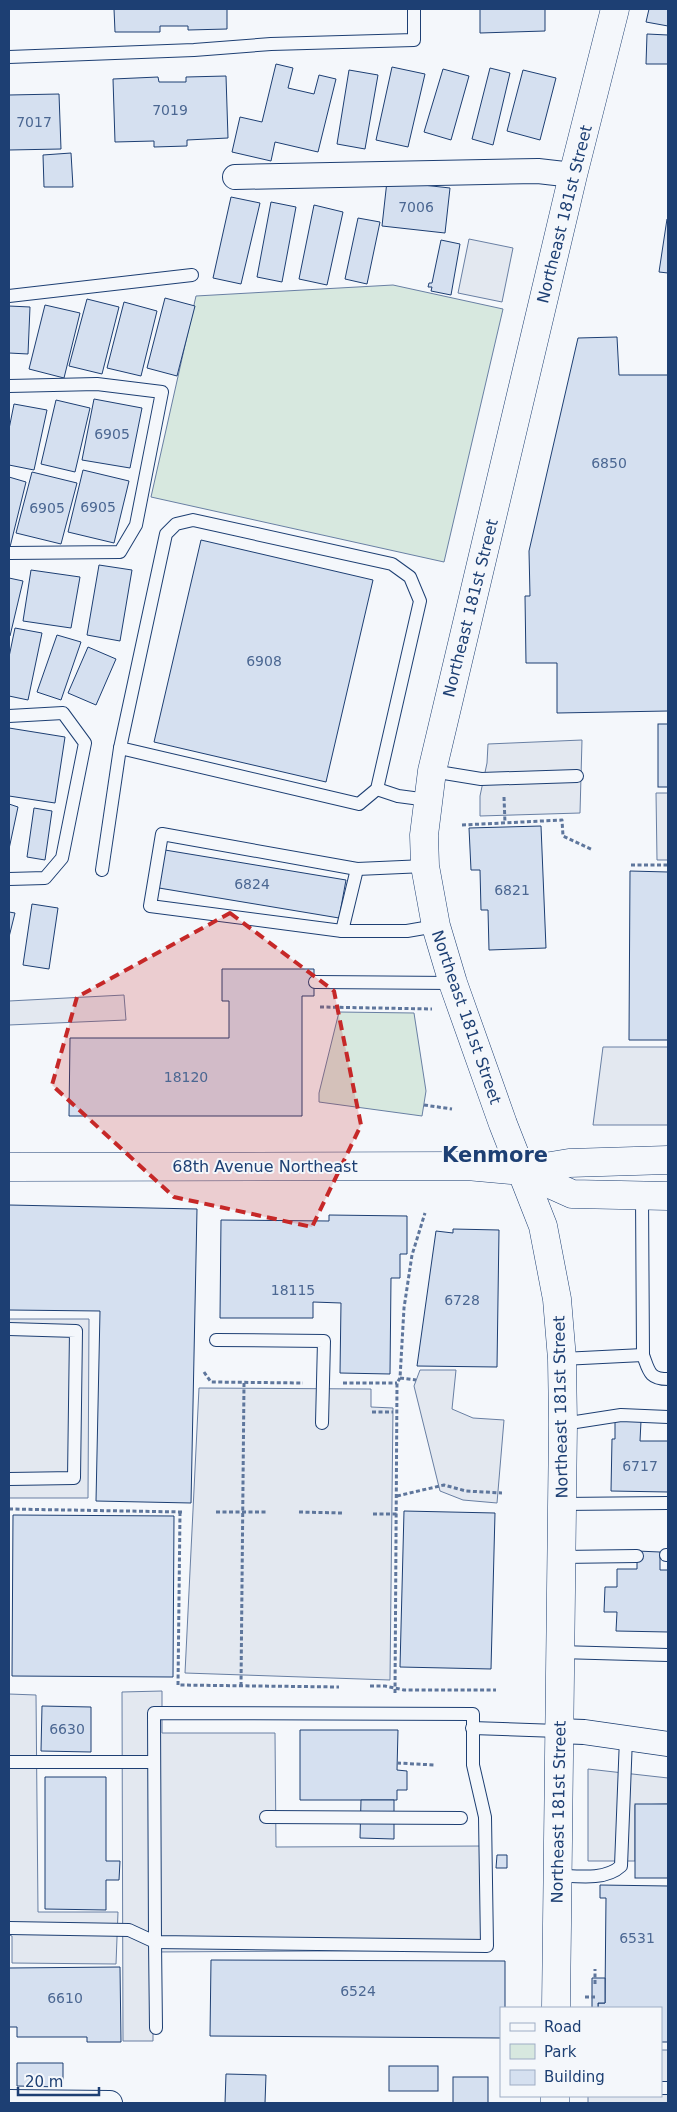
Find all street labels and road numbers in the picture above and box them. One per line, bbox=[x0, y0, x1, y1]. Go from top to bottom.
street label: Northeast 181st Street bbox=[533, 123, 596, 305]
street label: Northeast 181st Street bbox=[439, 517, 502, 699]
street label: Northeast 181st Street bbox=[428, 928, 505, 1107]
street label: 68th Avenue Northeast bbox=[172, 1157, 358, 1176]
street label: Northeast 181st Street bbox=[549, 1315, 572, 1499]
street label: Northeast 181st Street bbox=[547, 1720, 570, 1904]

